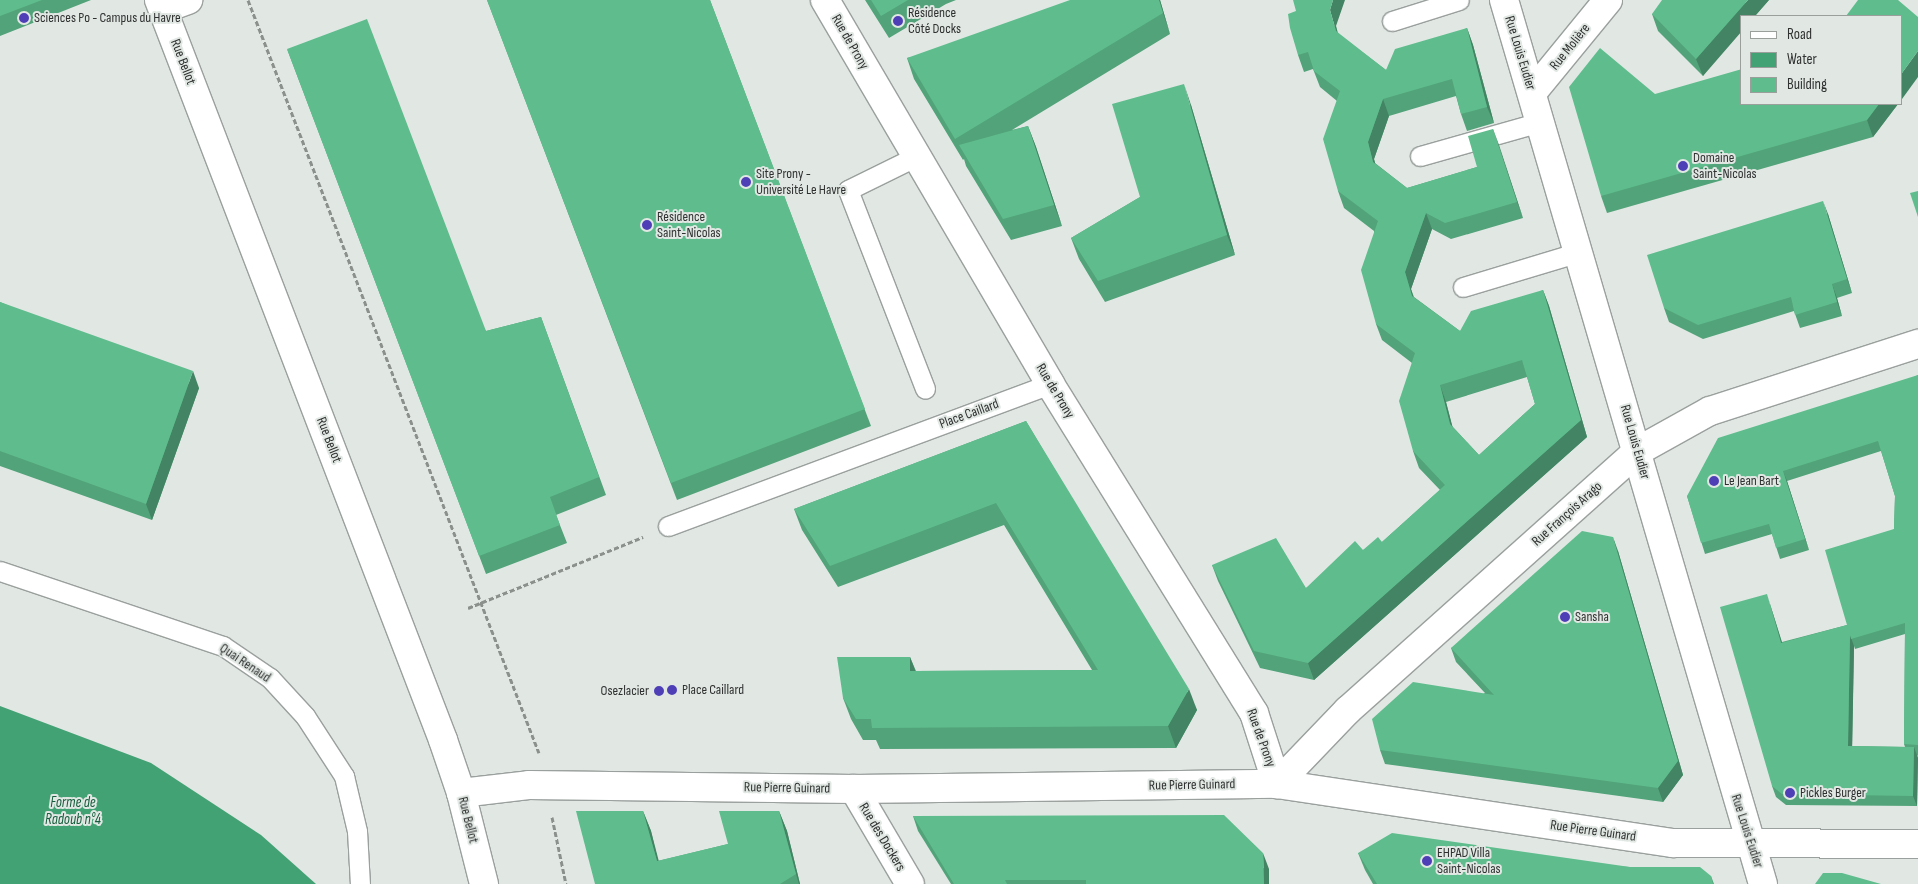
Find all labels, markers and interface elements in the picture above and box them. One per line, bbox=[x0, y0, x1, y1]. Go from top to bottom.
place label: Résidence Côté Docks bbox=[908, 5, 961, 38]
place label: Sciences Po - Campus du Havre bbox=[34, 10, 181, 26]
marker: Sciences Po - Campus du Havre bbox=[18, 12, 30, 24]
street label: Rue de Prony bbox=[828, 12, 872, 72]
street label: Rue Louis Eudier bbox=[1501, 14, 1539, 92]
marker: Résidence Côté Docks bbox=[892, 15, 904, 27]
legend bbox=[1740, 15, 1903, 105]
street label: Rue Molière bbox=[1546, 20, 1594, 74]
text: Road bbox=[1787, 25, 1812, 44]
street label: Rue Bellot bbox=[167, 37, 199, 87]
text: Water bbox=[1787, 50, 1817, 69]
text: Building bbox=[1787, 75, 1827, 94]
place label: Domaine Saint-Nicolas bbox=[1693, 150, 1757, 182]
marker: Domaine Saint-Nicolas bbox=[1677, 160, 1689, 172]
place label: Site Prony - Université Le Havre bbox=[756, 166, 846, 198]
marker: Site Prony - Université Le Havre bbox=[740, 176, 752, 188]
place label: Résidence Saint-Nicolas bbox=[657, 209, 721, 242]
marker: Résidence Saint-Nicolas bbox=[641, 219, 653, 231]
street label: Rue de Prony bbox=[1032, 361, 1078, 421]
street label: Place Caillard bbox=[937, 395, 1001, 433]
street label: Rue Louis Eudier bbox=[1616, 403, 1654, 481]
street label: Rue Bellot bbox=[313, 415, 345, 465]
place label: Le Jean Bart bbox=[1724, 473, 1779, 489]
marker: Le Jean Bart bbox=[1708, 475, 1720, 487]
street label: Rue François Arago bbox=[1528, 478, 1606, 550]
place label: Sansha bbox=[1575, 609, 1609, 625]
marker: Sansha bbox=[1559, 611, 1571, 623]
street label: Quai Renaud bbox=[216, 640, 274, 686]
place label: Place Caillard bbox=[682, 682, 744, 698]
place label: Osezlacier bbox=[601, 683, 649, 699]
marker: Place Caillard bbox=[666, 684, 678, 696]
marker: Osezlacier bbox=[653, 685, 665, 697]
street label: Rue de Prony bbox=[1243, 707, 1279, 769]
street label: Rue Pierre Guinard bbox=[1149, 776, 1235, 794]
street label: Rue Pierre Guinard bbox=[744, 779, 830, 797]
place label: Pickles Burger bbox=[1800, 785, 1866, 801]
marker: Pickles Burger bbox=[1784, 787, 1796, 799]
street label: Rue Louis Eudier bbox=[1727, 792, 1767, 870]
water label: Forme de Radoub n°4 bbox=[45, 793, 101, 828]
street label: Rue Bellot bbox=[454, 795, 482, 845]
street label: Rue des Dockers bbox=[855, 800, 909, 874]
street label: Rue Pierre Guinard bbox=[1549, 817, 1637, 845]
place label: EHPAD Villa Saint-Nicolas bbox=[1437, 845, 1501, 878]
marker: EHPAD Villa Saint-Nicolas bbox=[1421, 855, 1433, 867]

